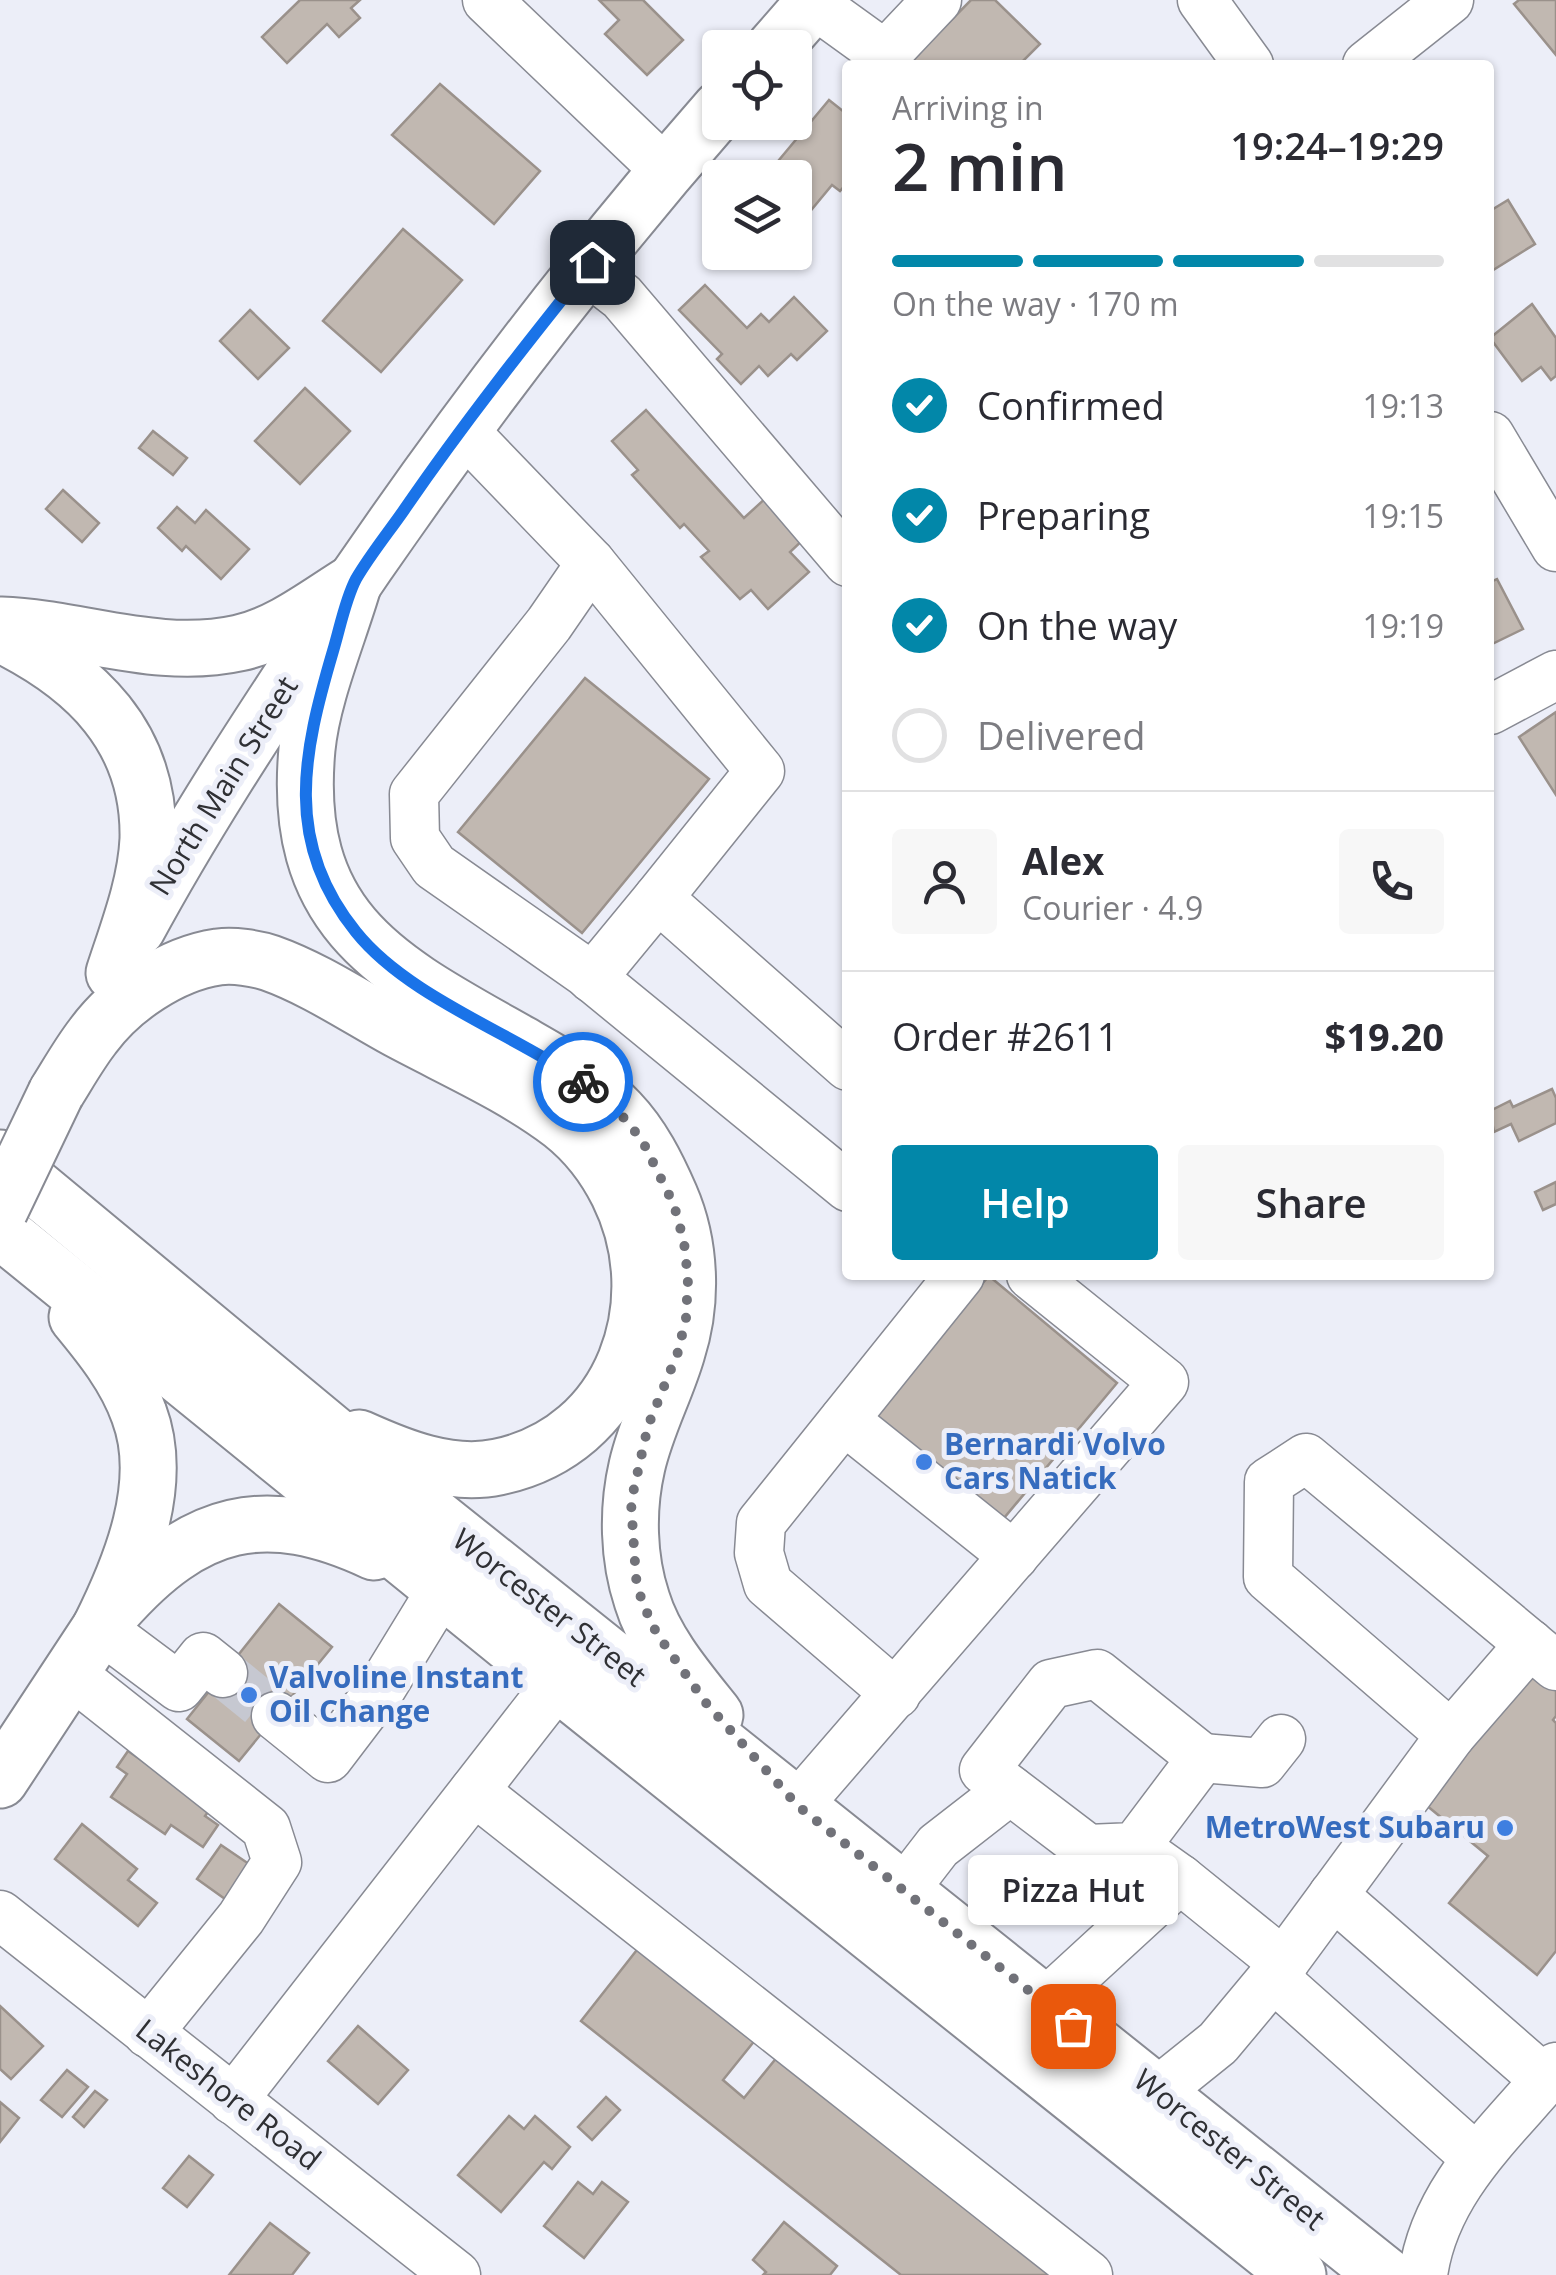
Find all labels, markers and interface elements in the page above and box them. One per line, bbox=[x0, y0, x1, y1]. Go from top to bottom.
map controls bbox=[702, 30, 812, 270]
button: locate bbox=[702, 30, 812, 140]
text: Arriving in bbox=[892, 86, 1044, 129]
text: 19:24–19:29 bbox=[1230, 119, 1444, 171]
text: 2 min bbox=[892, 122, 1067, 210]
button: layers bbox=[702, 160, 812, 270]
pin bbox=[550, 220, 635, 305]
icon: home bbox=[565, 235, 620, 290]
text: On the way · 170 m bbox=[892, 282, 1179, 325]
icon: check bbox=[892, 378, 947, 433]
text: Confirmed bbox=[977, 379, 1165, 431]
text: 19:13 bbox=[1362, 384, 1444, 427]
icon: check bbox=[892, 488, 947, 543]
text: Preparing bbox=[977, 489, 1150, 541]
text: 19:15 bbox=[1362, 494, 1444, 537]
icon: check bbox=[892, 598, 947, 653]
text: On the way bbox=[977, 599, 1177, 651]
text: 19:19 bbox=[1362, 604, 1444, 647]
street label: North Main Street bbox=[139, 668, 307, 902]
text: Delivered bbox=[977, 709, 1146, 761]
button: person bbox=[892, 829, 997, 934]
button: phone bbox=[1339, 829, 1444, 934]
text: Alex bbox=[1022, 834, 1104, 886]
text: Courier · 4.9 bbox=[1022, 886, 1203, 929]
text: Order #2611 bbox=[892, 1010, 1119, 1062]
text: $19.20 bbox=[1325, 1010, 1444, 1062]
courier bbox=[533, 1032, 633, 1132]
icon: bike bbox=[556, 1055, 611, 1110]
button: Help bbox=[892, 1145, 1158, 1260]
button: Share bbox=[1178, 1145, 1444, 1260]
place label: Bernardi Volvo Cars Natick bbox=[944, 1423, 1166, 1498]
marker: Bernardi Volvo Cars Natick bbox=[913, 1451, 935, 1473]
street label: Worcester Street bbox=[445, 1518, 655, 1695]
place label: Valvoline Instant Oil Change bbox=[269, 1656, 523, 1731]
marker: Valvoline Instant Oil Change bbox=[238, 1684, 260, 1706]
place label: MetroWest Subaru bbox=[1205, 1806, 1485, 1847]
marker: MetroWest Subaru bbox=[1494, 1817, 1516, 1839]
callout: Pizza Hut bbox=[968, 1856, 1178, 1926]
text: Pizza Hut bbox=[1001, 1868, 1145, 1911]
pin bbox=[1031, 1984, 1116, 2069]
icon: bag bbox=[1046, 1999, 1101, 2054]
street label: Lakeshore Road bbox=[128, 2009, 330, 2179]
street label: Worcester Street bbox=[1126, 2059, 1334, 2239]

